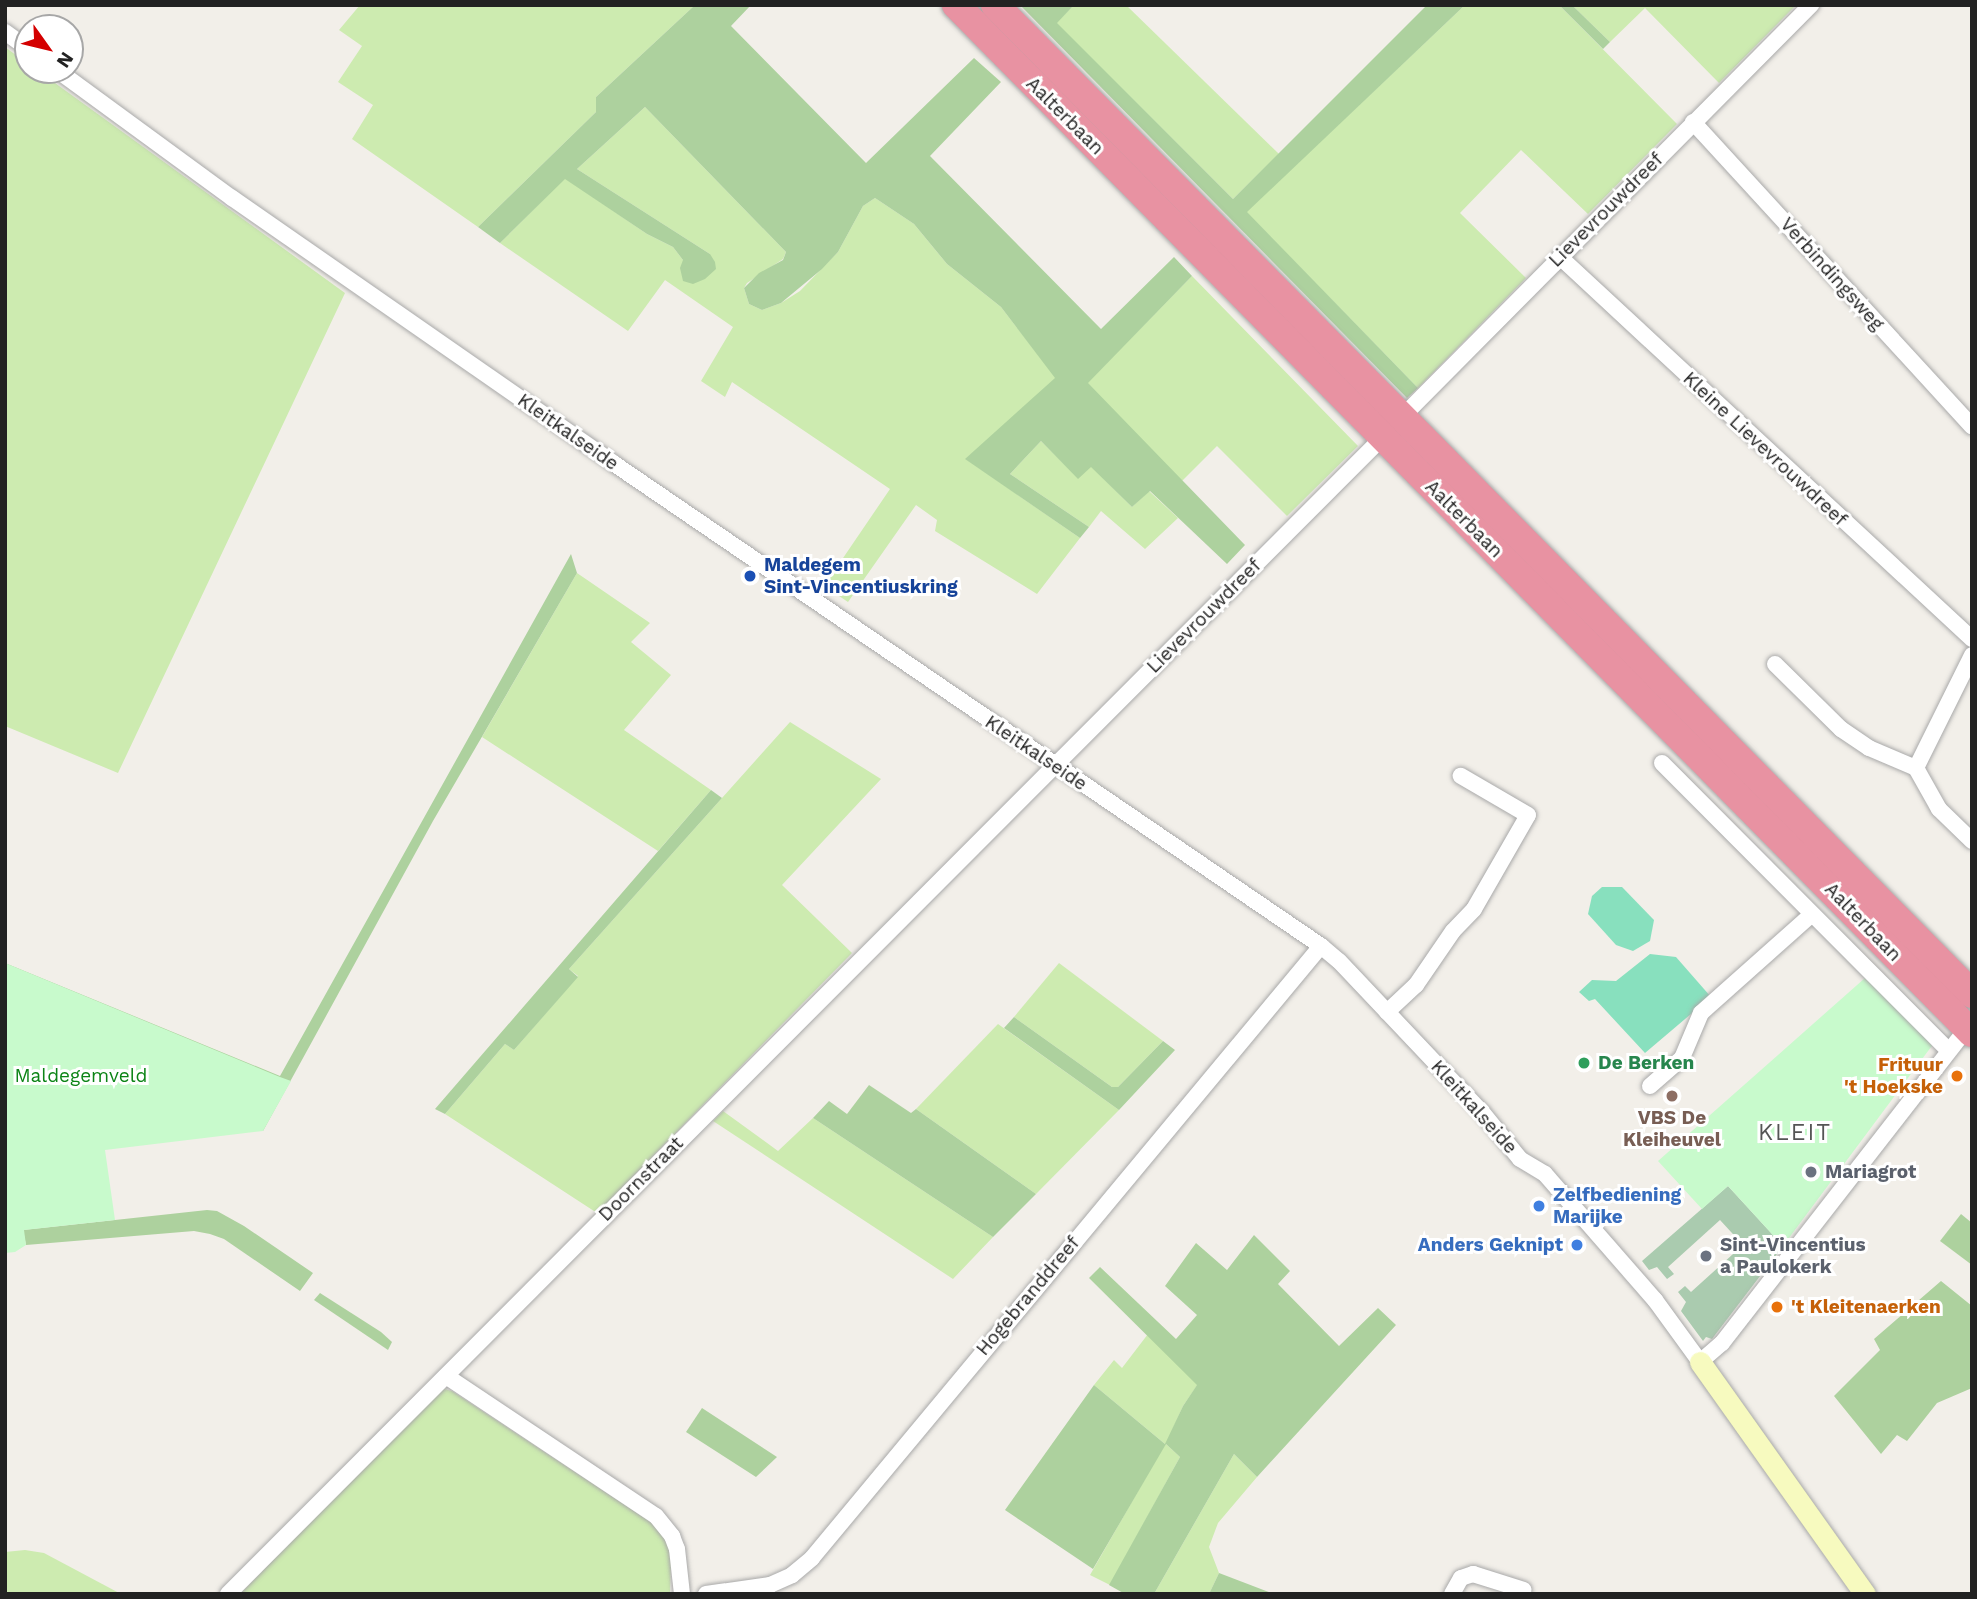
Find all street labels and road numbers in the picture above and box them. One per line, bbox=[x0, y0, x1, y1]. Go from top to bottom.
street label: Aalterbaan bbox=[1021, 72, 1109, 160]
street label: Lievevrouwdreef bbox=[1544, 148, 1668, 272]
street label: Verbindingsweg bbox=[1775, 213, 1889, 335]
street label: Kleine Lievevrouwdreef bbox=[1678, 367, 1852, 531]
street label: Kleitkalseide bbox=[513, 389, 623, 475]
street label: Aalterbaan bbox=[1420, 475, 1508, 563]
street label: Lievevrouwdreef bbox=[1142, 554, 1266, 678]
street label: Kleitkalseide bbox=[981, 710, 1091, 796]
street label: Aalterbaan bbox=[1820, 878, 1906, 966]
street label: Kleitkalseide bbox=[1426, 1055, 1522, 1159]
street label: Doornstraat bbox=[594, 1132, 688, 1226]
street label: Hogebranddreef bbox=[971, 1232, 1085, 1360]

